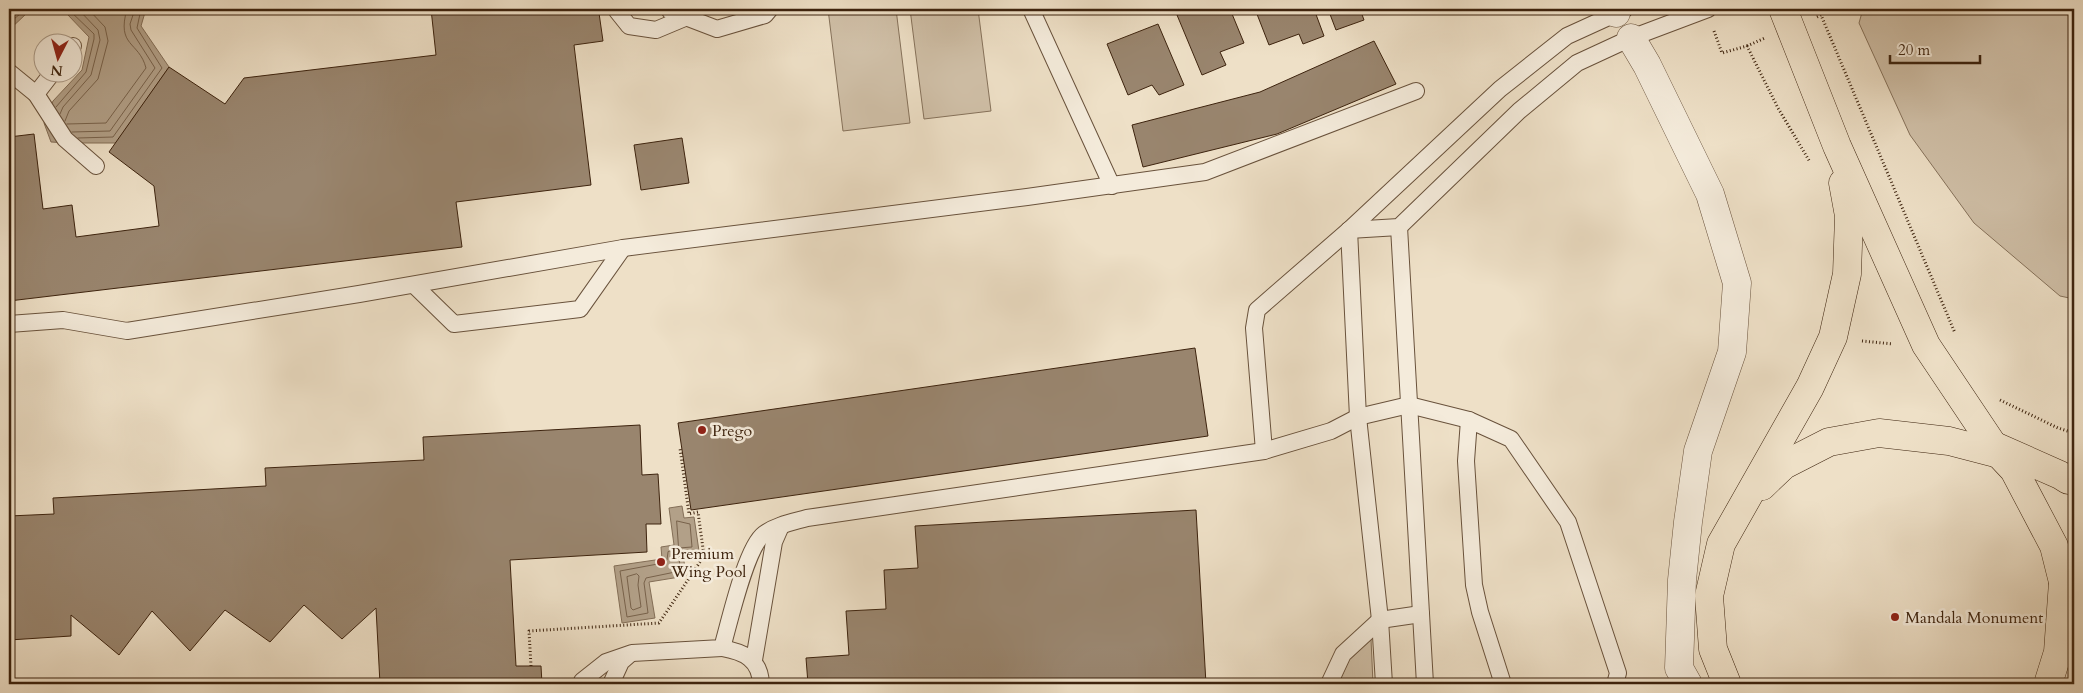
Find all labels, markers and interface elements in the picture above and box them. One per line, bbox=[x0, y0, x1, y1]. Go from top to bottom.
north arrow bbox=[32, 32, 82, 82]
scale bar bbox=[1890, 32, 1980, 64]
text: 20 m bbox=[1898, 40, 1930, 60]
text: N bbox=[50, 60, 64, 81]
place label: Prego bbox=[712, 420, 753, 442]
marker: Prego bbox=[696, 424, 708, 436]
place label: Premium Wing Pool bbox=[670, 543, 746, 583]
marker: Premium Wing Pool bbox=[655, 556, 667, 568]
place label: Mandala Monument bbox=[1905, 607, 2043, 629]
marker: Mandala Monument bbox=[1889, 611, 1901, 623]

